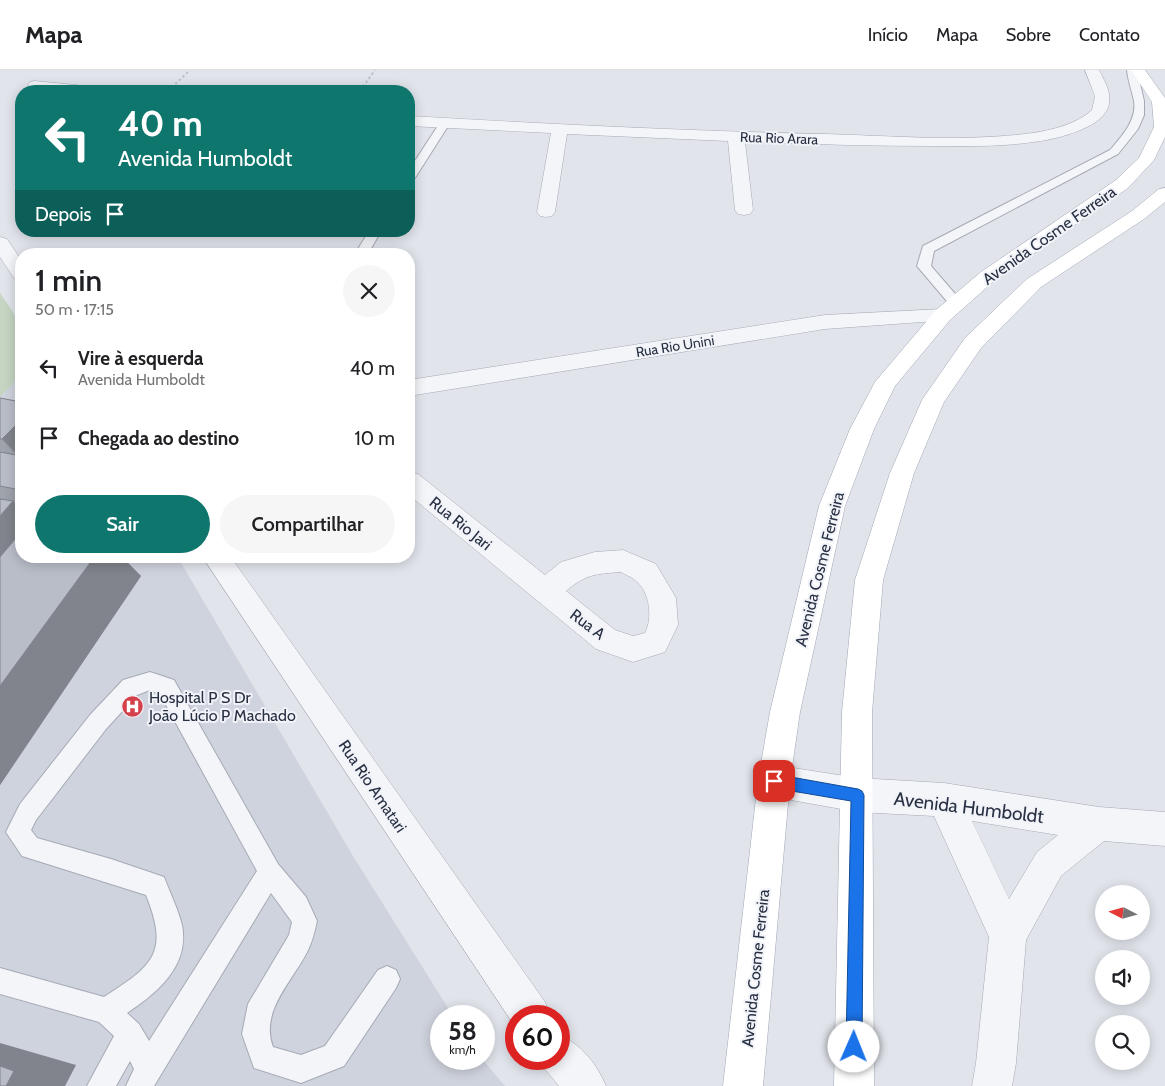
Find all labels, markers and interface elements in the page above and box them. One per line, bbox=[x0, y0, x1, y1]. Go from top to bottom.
text: Mapa bbox=[25, 20, 82, 49]
text: Início bbox=[868, 24, 908, 46]
text: Mapa bbox=[936, 24, 978, 46]
text: Sobre bbox=[1006, 24, 1051, 46]
text: Contato bbox=[1079, 24, 1140, 46]
text: 40 m bbox=[118, 102, 203, 145]
icon: left bbox=[35, 105, 100, 170]
street label: Rua Rio Arara bbox=[740, 128, 819, 148]
text: Avenida Humboldt bbox=[118, 145, 292, 172]
street label: Avenida Cosme Ferreira bbox=[979, 182, 1120, 289]
icon: arrive bbox=[101, 200, 129, 228]
text: Depois bbox=[35, 203, 91, 226]
text: 1 min bbox=[35, 262, 102, 299]
button: close bbox=[343, 265, 395, 317]
text: 50 m · 17:15 bbox=[35, 300, 114, 319]
street label: Rua Rio Unini bbox=[635, 331, 716, 361]
text: Vire à esquerda bbox=[78, 347, 204, 370]
icon: left bbox=[35, 354, 63, 382]
text: 40 m bbox=[350, 357, 395, 380]
text: Avenida Humboldt bbox=[78, 370, 205, 389]
icon: arrive bbox=[35, 424, 63, 452]
text: Chegada ao destino bbox=[78, 427, 239, 450]
text: 10 m bbox=[355, 427, 395, 450]
street label: Avenida Cosme Ferreira bbox=[791, 490, 848, 648]
street label: Rua Rio Jari bbox=[426, 493, 496, 554]
button: Sair bbox=[35, 495, 210, 553]
button: Compartilhar bbox=[220, 495, 395, 553]
street label: Rua A bbox=[566, 605, 609, 644]
place label: Hospital P S Dr João Lúcio P Machado bbox=[148, 688, 296, 725]
hospital icon: Hospital P S Dr João Lúcio P Machado bbox=[121, 694, 145, 718]
street label: Rua Rio Amatari bbox=[335, 736, 410, 836]
pin bbox=[753, 760, 795, 802]
icon: arrive bbox=[760, 767, 788, 795]
street label: Avenida Humboldt bbox=[893, 787, 1046, 828]
north arrow bbox=[1095, 885, 1150, 940]
map controls bbox=[1095, 885, 1150, 1070]
street label: Avenida Cosme Ferreira bbox=[738, 888, 773, 1048]
button: sound bbox=[1095, 950, 1150, 1005]
speed limit sign: 60 bbox=[505, 1005, 570, 1070]
button: search bbox=[1095, 1015, 1150, 1070]
text: 58 bbox=[448, 1016, 477, 1046]
position arrow bbox=[827, 1020, 879, 1072]
text: km/h bbox=[449, 1042, 476, 1057]

